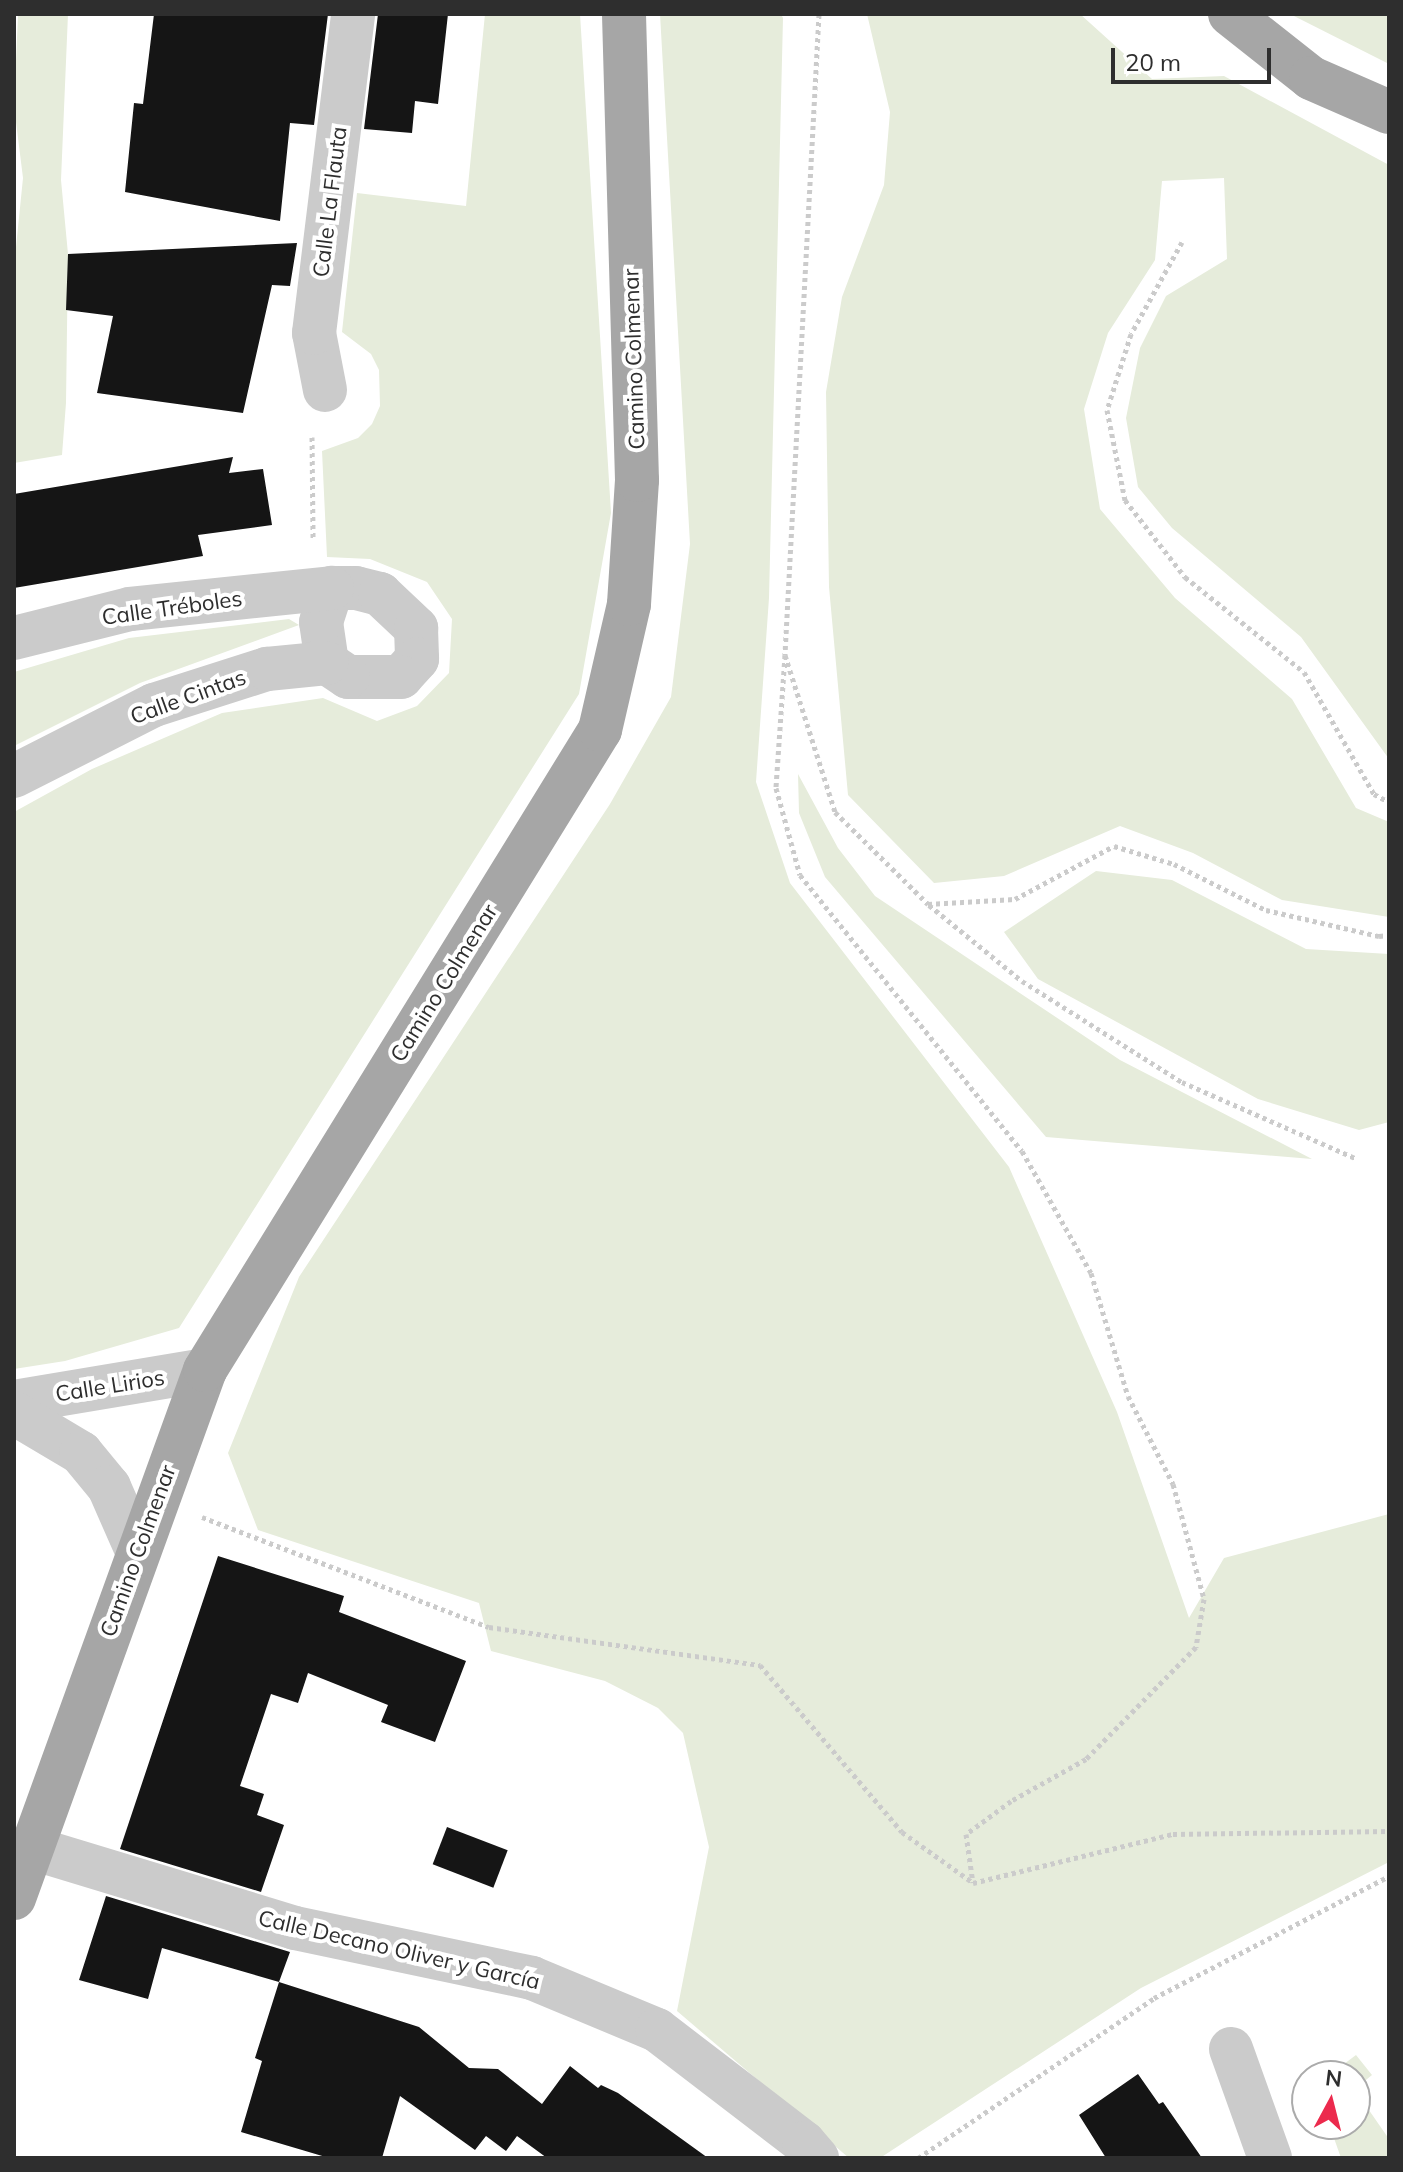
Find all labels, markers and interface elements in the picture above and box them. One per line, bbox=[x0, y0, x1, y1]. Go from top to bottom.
scale bar bbox=[1115, 32, 1275, 82]
text: 20 m bbox=[1125, 47, 1181, 77]
street label: Calle La Flauta bbox=[308, 125, 352, 279]
street label: Camino Colmenar bbox=[618, 268, 650, 450]
street label: Calle Tréboles bbox=[100, 585, 244, 631]
street label: Calle Cintas bbox=[127, 664, 249, 730]
street label: Camino Colmenar bbox=[385, 899, 503, 1067]
street label: Calle Lirios bbox=[54, 1364, 166, 1408]
street label: Camino Colmenar bbox=[95, 1461, 181, 1641]
street label: Calle Decano Oliver y García bbox=[256, 1905, 542, 1995]
north arrow bbox=[1291, 2060, 1371, 2140]
text: N bbox=[1324, 2063, 1344, 2093]

